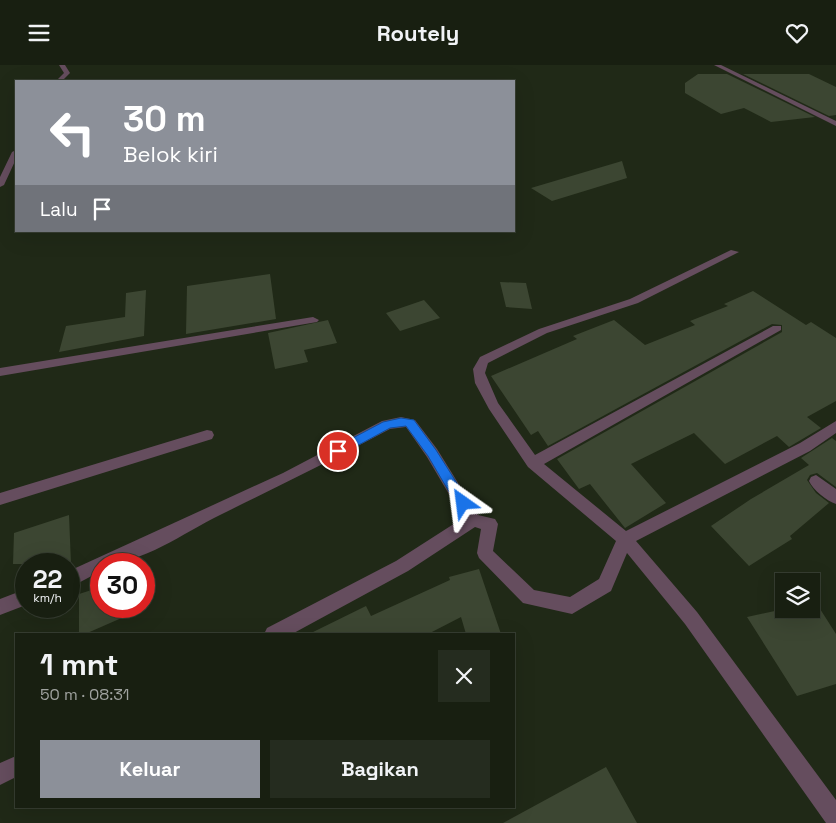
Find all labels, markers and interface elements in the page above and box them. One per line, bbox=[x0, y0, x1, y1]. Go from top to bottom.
icon: menu bbox=[25, 19, 53, 47]
text: Routely bbox=[377, 19, 459, 47]
icon: heart bbox=[783, 19, 811, 47]
text: 30 m bbox=[123, 97, 206, 141]
icon: left bbox=[40, 100, 105, 165]
text: Belok kiri bbox=[123, 140, 218, 168]
icon: arrive bbox=[88, 195, 116, 223]
text: Lalu bbox=[40, 197, 78, 222]
pin bbox=[317, 430, 359, 472]
icon: arrive bbox=[324, 437, 352, 465]
position arrow bbox=[436, 476, 488, 528]
speed limit sign: 30 bbox=[90, 553, 155, 618]
text: 22 bbox=[33, 563, 62, 595]
map controls bbox=[775, 573, 820, 618]
button: layers bbox=[775, 573, 820, 618]
text: km/h bbox=[33, 590, 62, 606]
text: 1 mnt bbox=[40, 645, 119, 684]
button: close bbox=[438, 650, 490, 702]
text: 50 m · 08:31 bbox=[40, 684, 129, 705]
button: Keluar bbox=[40, 740, 260, 798]
button: Bagikan bbox=[270, 740, 490, 798]

